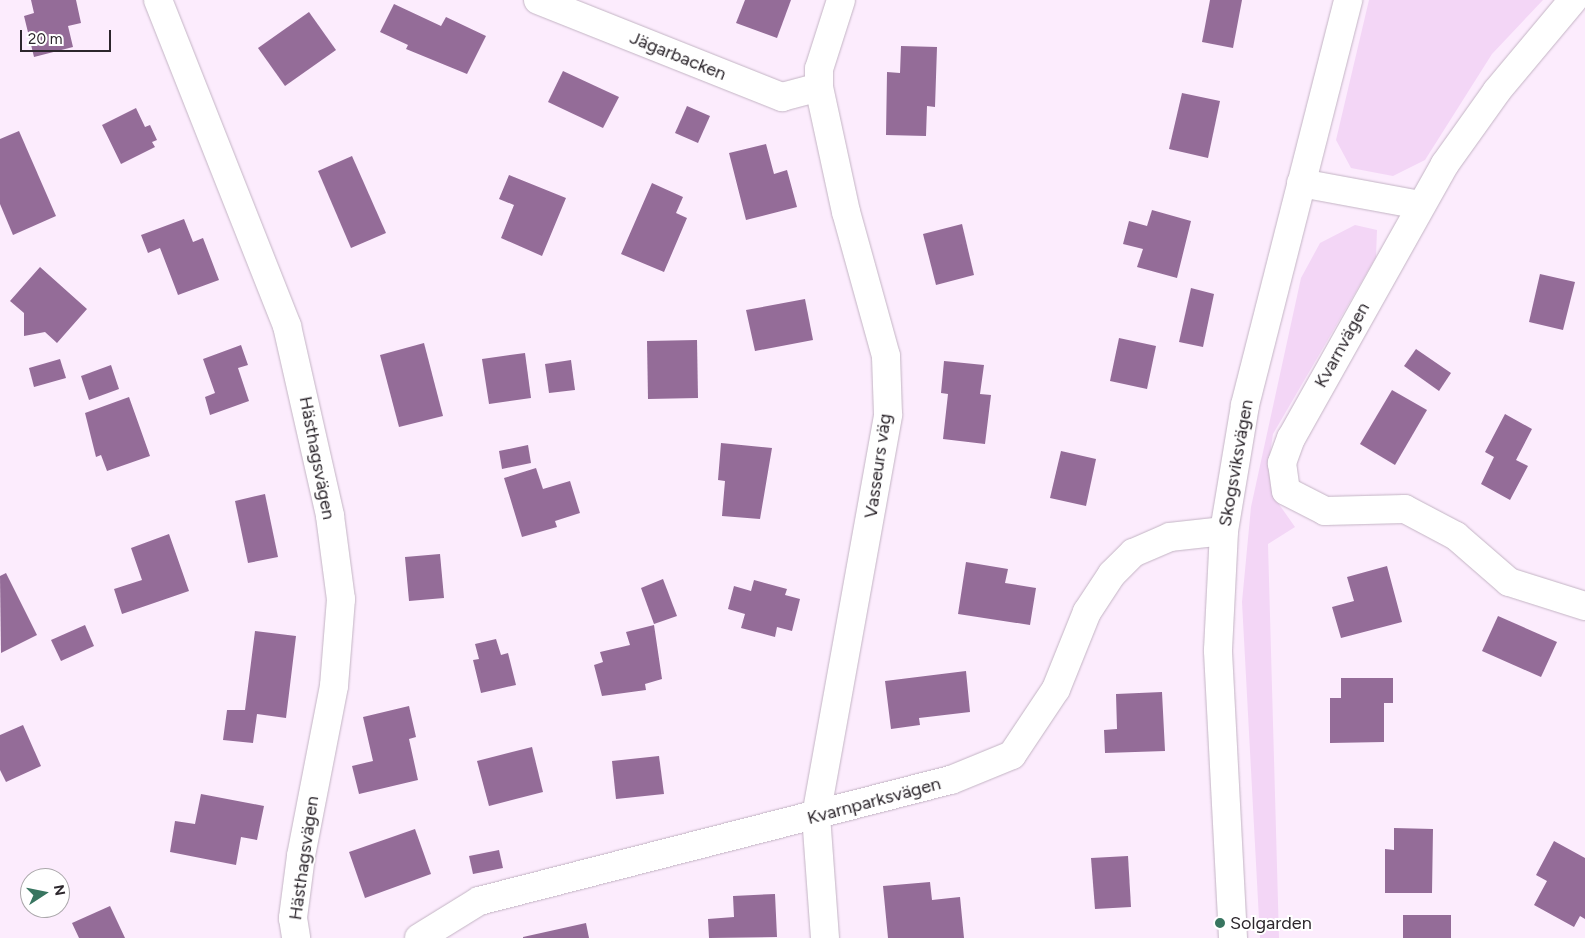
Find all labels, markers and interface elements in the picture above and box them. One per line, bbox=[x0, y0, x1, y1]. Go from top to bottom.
scale bar bbox=[22, 20, 114, 52]
street label: Jägarbacken bbox=[627, 27, 729, 85]
text: 20 m bbox=[28, 30, 62, 48]
street label: Kvarnvägen bbox=[1310, 299, 1374, 391]
street label: Hästhagsvägen bbox=[294, 395, 340, 521]
street label: Skogsviksvägen bbox=[1214, 398, 1258, 528]
street label: Vasseurs väg bbox=[860, 412, 896, 520]
street label: Kvarnparksvägen bbox=[805, 773, 943, 829]
street label: Hästhagsvägen bbox=[285, 795, 323, 921]
north arrow bbox=[20, 868, 70, 918]
text: N bbox=[50, 883, 69, 897]
place label: Solgarden bbox=[1230, 912, 1312, 934]
marker: Solgarden bbox=[1214, 917, 1226, 929]

